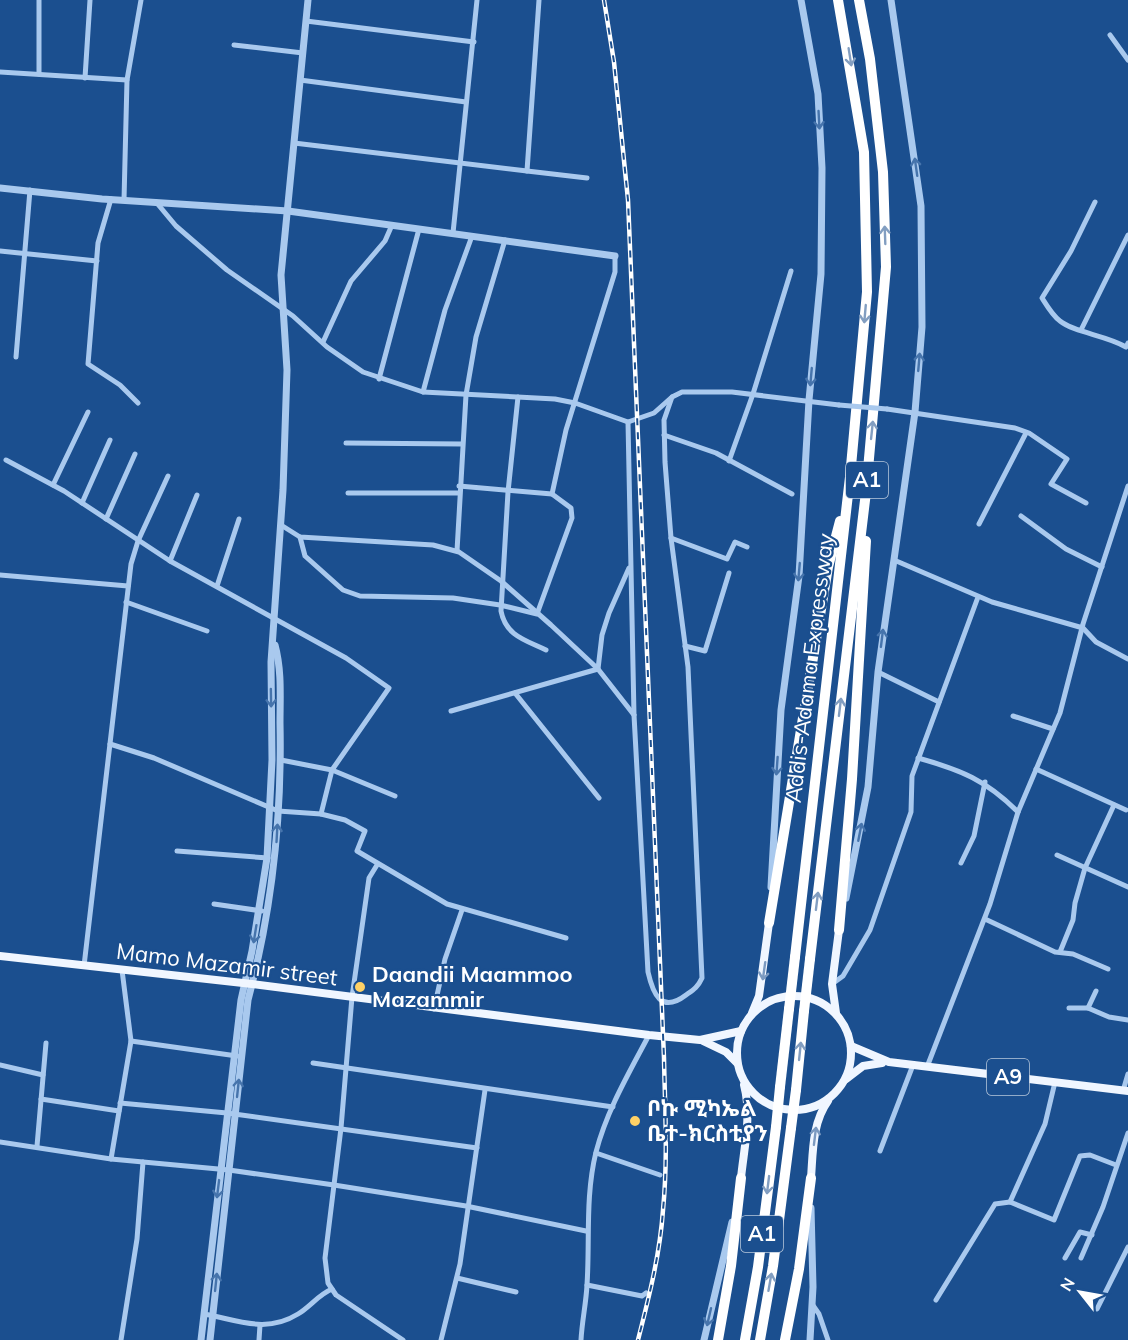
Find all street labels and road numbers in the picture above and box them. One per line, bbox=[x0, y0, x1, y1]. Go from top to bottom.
road number: A1 bbox=[846, 462, 888, 498]
street label: Addis-Adama Expressway bbox=[779, 531, 839, 804]
street label: Mamo Mazamir street bbox=[115, 937, 339, 991]
road number: A9 bbox=[987, 1059, 1029, 1095]
road number: A1 bbox=[741, 1216, 783, 1252]

